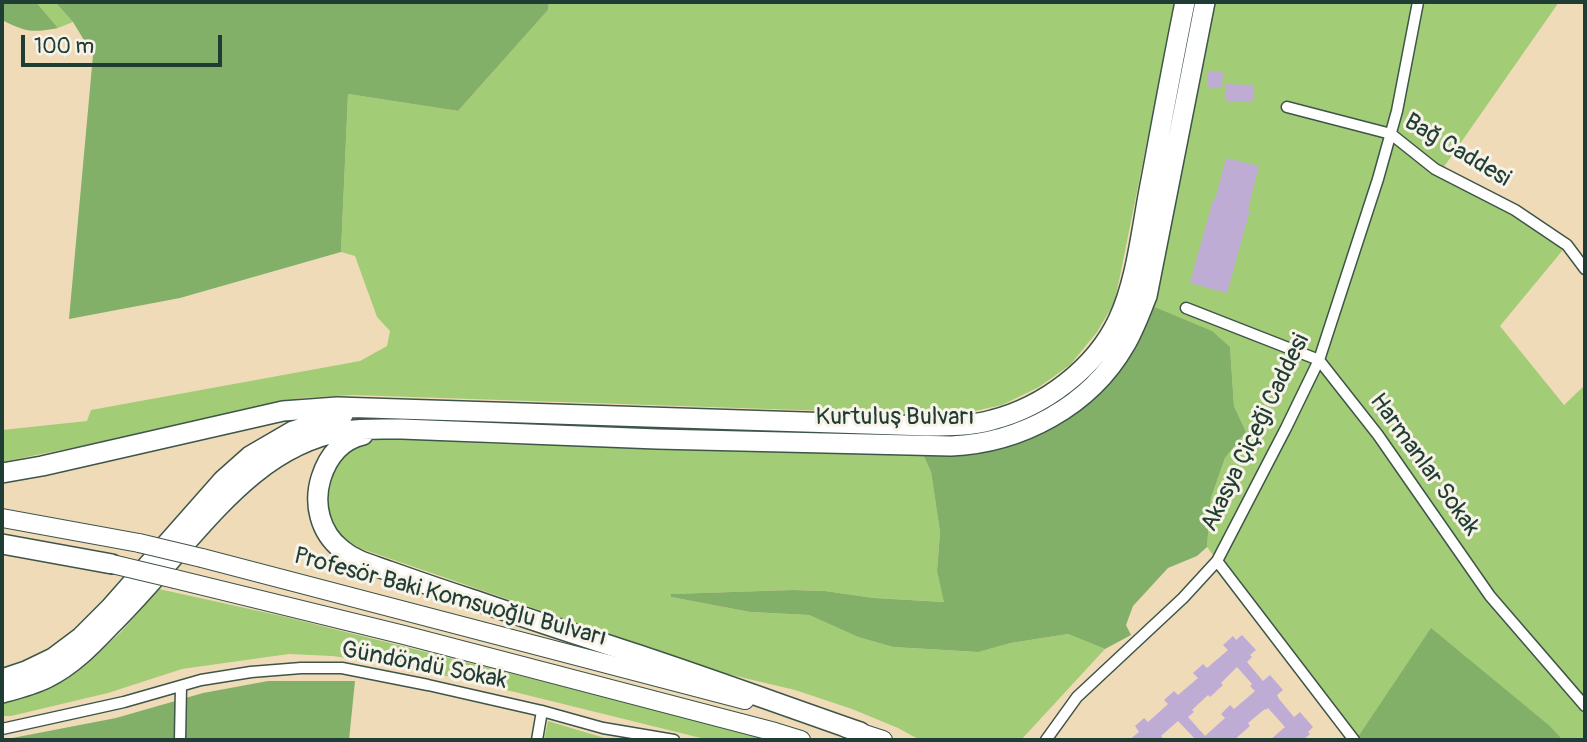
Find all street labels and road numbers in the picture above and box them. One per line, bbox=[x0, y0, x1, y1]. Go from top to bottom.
street label: Bağ Caddesi bbox=[1399, 108, 1515, 194]
street label: Akasya Çiçeği Caddesi bbox=[1196, 329, 1316, 537]
street label: Harmanlar Sokak bbox=[1363, 388, 1485, 542]
street label: Kurtuluş Bulvarı bbox=[816, 404, 974, 432]
street label: Profesör Baki Komsuoğlu Bulvarı bbox=[291, 542, 609, 654]
street label: Gündöndü Sokak bbox=[339, 636, 509, 696]

